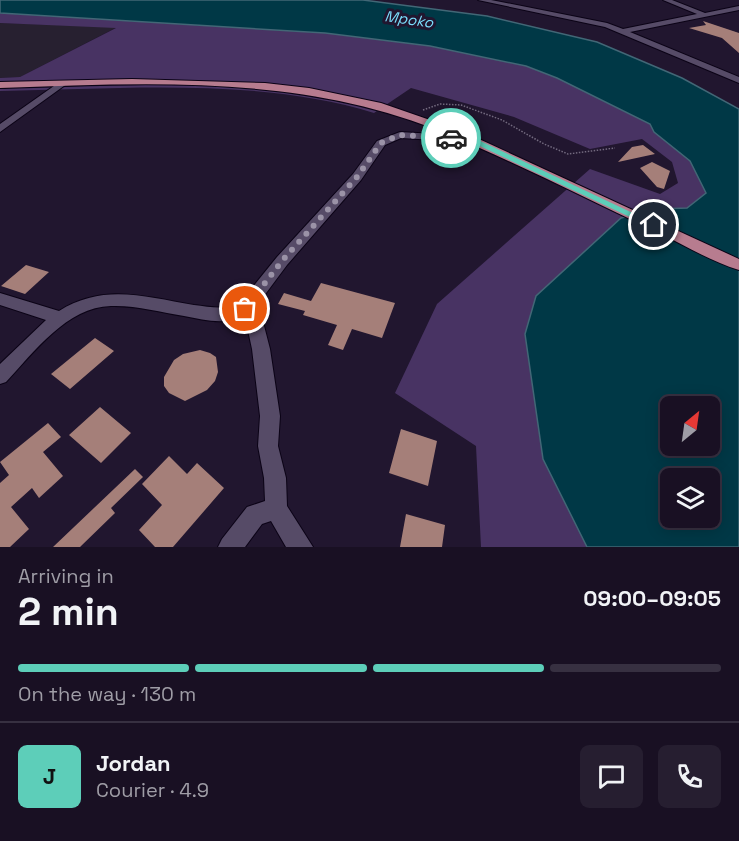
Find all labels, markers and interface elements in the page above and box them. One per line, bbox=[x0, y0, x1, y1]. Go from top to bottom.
water label: Mpoko bbox=[383, 6, 435, 32]
courier bbox=[421, 108, 481, 168]
icon: car bbox=[435, 122, 468, 155]
pin bbox=[628, 199, 679, 250]
icon: home bbox=[637, 208, 670, 241]
pin bbox=[219, 283, 270, 334]
icon: bag bbox=[228, 292, 261, 325]
north arrow bbox=[660, 396, 720, 456]
map controls bbox=[660, 396, 720, 528]
button: layers bbox=[660, 468, 720, 528]
text: Arriving in bbox=[18, 563, 114, 589]
text: 09:00–09:05 bbox=[583, 584, 721, 612]
text: 2 min bbox=[18, 587, 119, 636]
text: On the way · 130 m bbox=[18, 681, 196, 707]
button: chat bbox=[580, 745, 643, 808]
button: phone bbox=[658, 745, 721, 808]
text: Jordan bbox=[96, 749, 171, 777]
text: J bbox=[43, 762, 56, 790]
text: Courier · 4.9 bbox=[96, 777, 209, 803]

